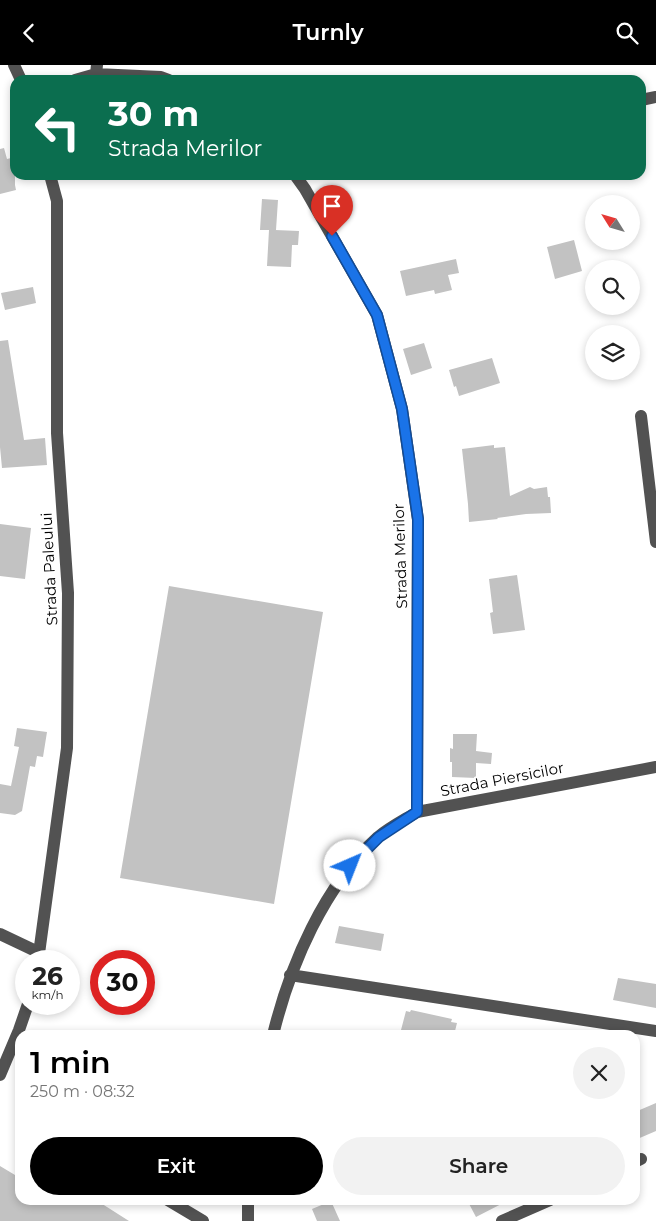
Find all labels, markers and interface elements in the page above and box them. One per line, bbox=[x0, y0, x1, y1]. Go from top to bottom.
icon: back bbox=[15, 19, 43, 47]
text: Turnly bbox=[292, 19, 364, 46]
icon: search bbox=[613, 19, 641, 47]
text: 30 m bbox=[108, 92, 199, 135]
icon: left bbox=[25, 95, 90, 160]
text: Strada Merilor bbox=[108, 135, 262, 162]
pin bbox=[311, 185, 353, 236]
icon: arrive bbox=[318, 192, 346, 220]
north arrow bbox=[585, 195, 640, 250]
map controls bbox=[585, 195, 640, 380]
button: search bbox=[585, 260, 640, 315]
button: layers bbox=[585, 325, 640, 380]
street label: Strada Merilor bbox=[389, 503, 411, 609]
street label: Strada Paleului bbox=[37, 512, 61, 626]
street label: Strada Piersicilor bbox=[439, 758, 565, 800]
position arrow bbox=[323, 839, 375, 891]
speed limit sign: 30 bbox=[90, 950, 155, 1015]
text: 26 bbox=[32, 961, 63, 991]
text: km/h bbox=[31, 987, 64, 1002]
text: 1 min bbox=[30, 1044, 111, 1081]
button: close bbox=[573, 1047, 625, 1099]
text: 250 m · 08:32 bbox=[30, 1082, 135, 1101]
button: Exit bbox=[30, 1137, 323, 1195]
button: Share bbox=[333, 1137, 625, 1195]

